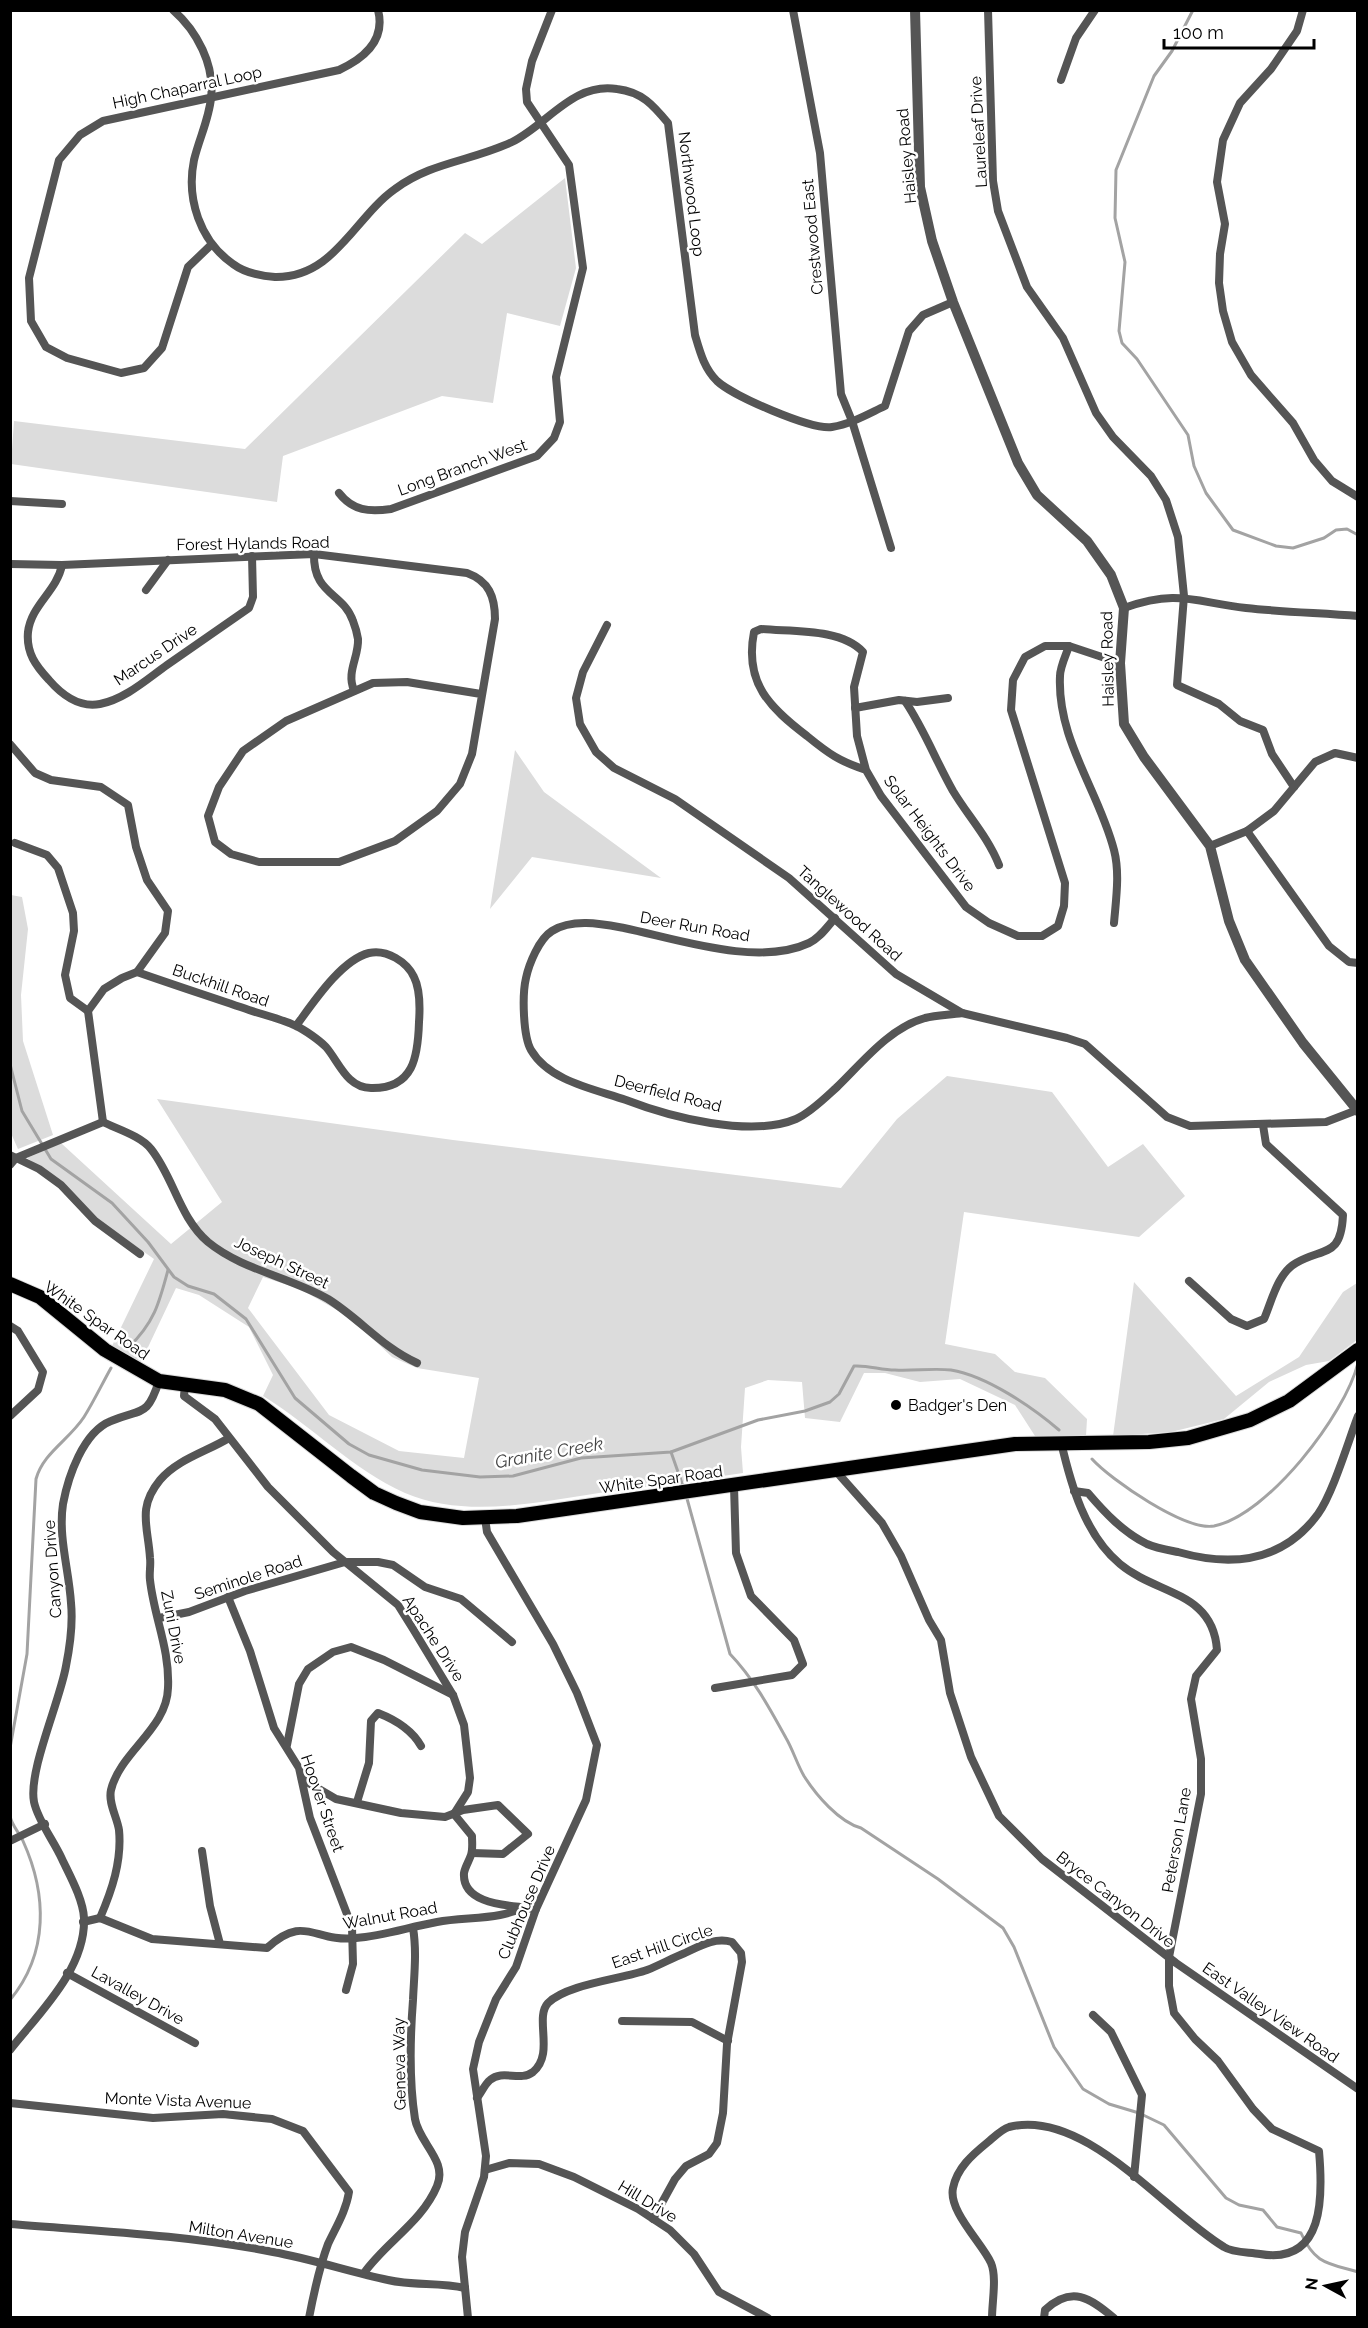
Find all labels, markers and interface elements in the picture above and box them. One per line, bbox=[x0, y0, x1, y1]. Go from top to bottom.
scale bar bbox=[1164, 12, 1314, 50]
text: 100 m bbox=[1173, 22, 1224, 43]
street label: High Chaparral Loop bbox=[111, 62, 264, 113]
street label: Laureleaf Drive bbox=[966, 76, 991, 188]
street label: Haisley Road bbox=[893, 107, 920, 205]
street label: Northwood Loop bbox=[674, 131, 709, 258]
street label: Crestwood East bbox=[798, 178, 827, 296]
street label: Long Branch West bbox=[395, 435, 530, 500]
street label: Forest Hylands Road bbox=[176, 533, 330, 554]
street label: Haisley Road bbox=[1097, 611, 1118, 707]
street label: Marcus Drive bbox=[110, 620, 201, 689]
street label: Solar Heights Drive bbox=[880, 771, 980, 895]
street label: Tanglewood Road bbox=[794, 862, 906, 965]
street label: Deer Run Road bbox=[639, 907, 751, 946]
street label: Buckhill Road bbox=[170, 960, 272, 1011]
street label: Deerfield Road bbox=[612, 1071, 724, 1116]
street label: Joseph Street bbox=[232, 1232, 333, 1293]
street label: White Spar Road bbox=[40, 1277, 153, 1364]
place label: Badger's Den bbox=[908, 1396, 1007, 1415]
marker: Badger's Den bbox=[889, 1398, 903, 1412]
water label: Granite Creek bbox=[493, 1433, 605, 1472]
street label: White Spar Road bbox=[598, 1461, 724, 1498]
street label: Canyon Drive bbox=[40, 1519, 65, 1619]
street label: Seminole Road bbox=[192, 1551, 305, 1604]
street label: Zuni Drive bbox=[157, 1589, 190, 1665]
street label: Apache Drive bbox=[399, 1592, 469, 1685]
street label: Hoover Street bbox=[297, 1752, 348, 1855]
street label: Peterson Lane bbox=[1158, 1786, 1195, 1894]
street label: Clubhouse Drive bbox=[494, 1842, 559, 1962]
street label: Bryce Canyon Drive bbox=[1053, 1847, 1179, 1952]
street label: Walnut Road bbox=[341, 1898, 439, 1933]
street label: East Hill Circle bbox=[609, 1920, 715, 1973]
street label: East Valley View Road bbox=[1199, 1958, 1343, 2067]
street label: Lavalley Drive bbox=[88, 1962, 187, 2029]
street label: Geneva Way bbox=[389, 2017, 410, 2111]
street label: Monte Vista Avenue bbox=[104, 2088, 252, 2113]
street label: Hill Drive bbox=[615, 2176, 681, 2227]
street label: Milton Avenue bbox=[187, 2217, 295, 2252]
north arrow bbox=[1296, 2256, 1356, 2316]
text: N bbox=[1301, 2277, 1322, 2291]

